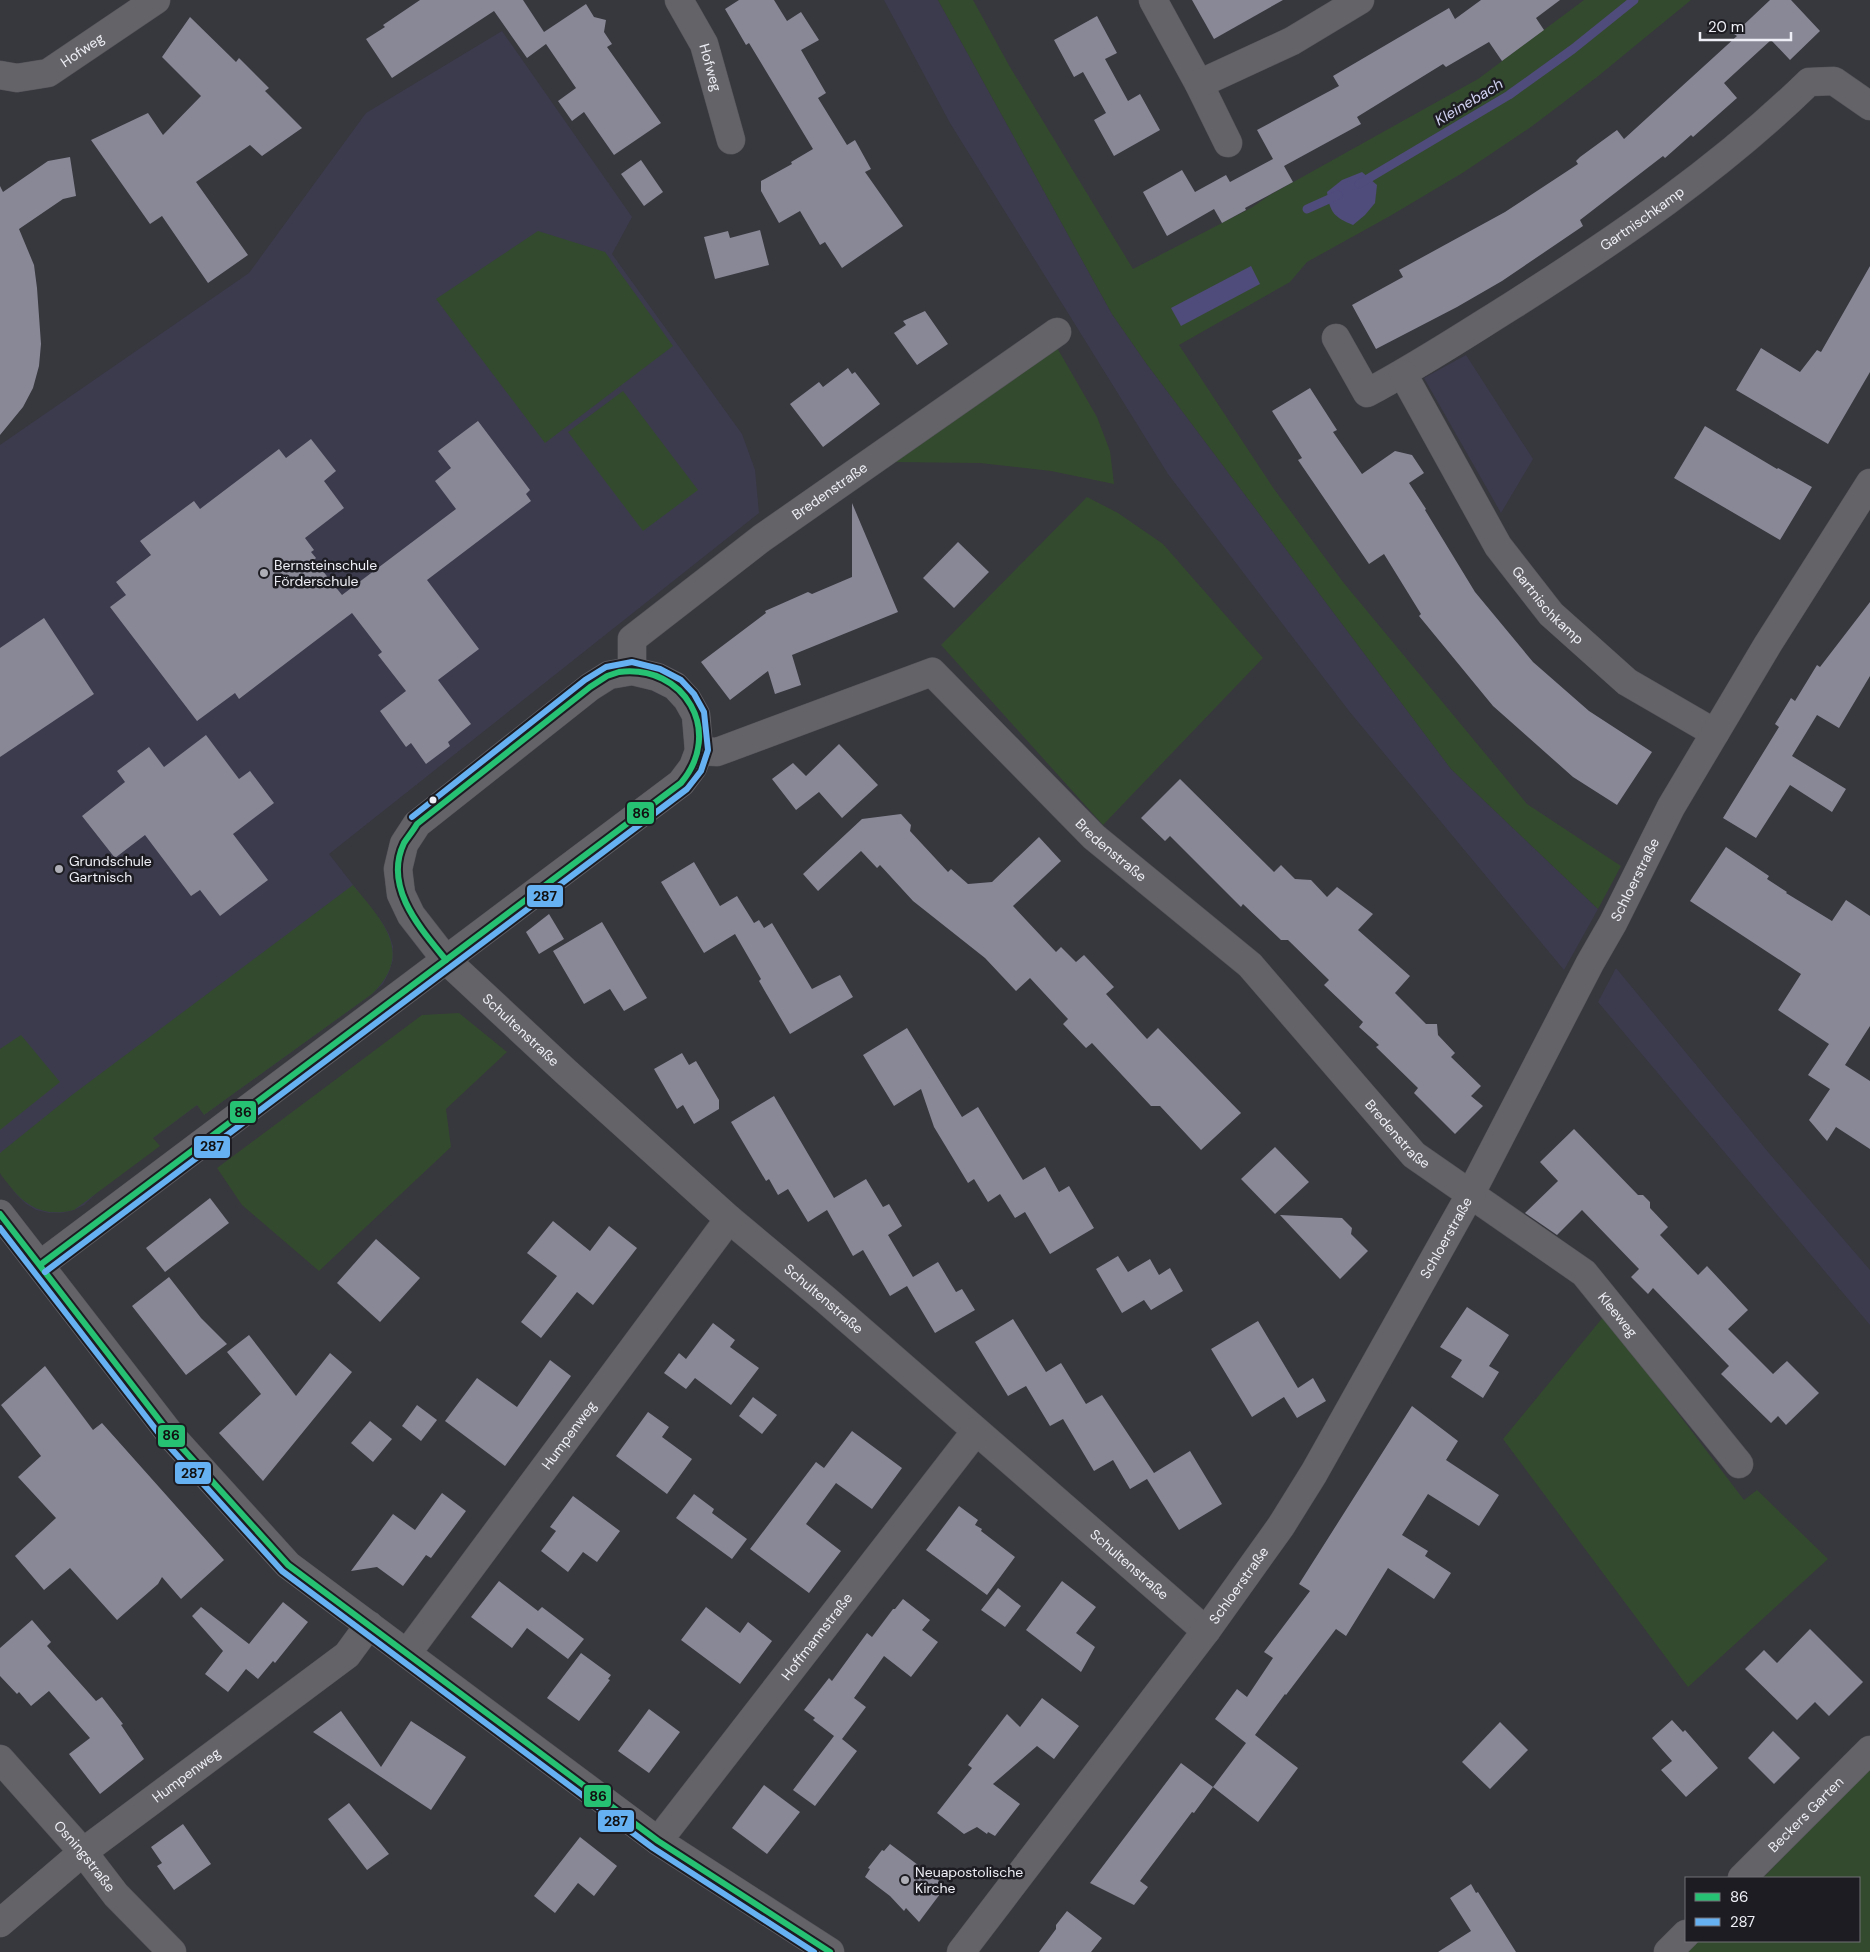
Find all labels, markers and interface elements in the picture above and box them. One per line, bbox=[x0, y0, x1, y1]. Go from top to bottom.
scale bar bbox=[1700, 10, 1791, 42]
text: 20 m bbox=[1708, 17, 1744, 37]
street label: Hofweg bbox=[57, 29, 108, 71]
street label: Hofweg bbox=[695, 42, 726, 94]
water label: Kleinebach bbox=[1431, 74, 1507, 130]
street label: Gartnischkamp bbox=[1596, 182, 1688, 255]
street label: Bredenstraße bbox=[788, 458, 871, 523]
place label: Bernsteinschule Förderschule bbox=[274, 556, 377, 590]
street label: Gartnischkamp bbox=[1508, 562, 1588, 648]
marker: Bernsteinschule Förderschule bbox=[258, 567, 270, 579]
unlabelled marker bbox=[428, 795, 438, 805]
line badge: 86 bbox=[626, 801, 655, 825]
text: 86 bbox=[632, 804, 650, 822]
street label: Bredenstraße bbox=[1072, 814, 1150, 885]
street label: Schloerstraße bbox=[1606, 835, 1663, 924]
place label: Grundschule Gartnisch bbox=[69, 852, 152, 886]
marker: Grundschule Gartnisch bbox=[53, 863, 65, 875]
line badge: 287 bbox=[526, 884, 564, 908]
text: 287 bbox=[533, 887, 558, 905]
street label: Schultenstraße bbox=[479, 990, 563, 1070]
street label: Bredenstraße bbox=[1361, 1096, 1434, 1172]
line badge: 86 bbox=[229, 1100, 257, 1124]
text: 86 bbox=[234, 1103, 252, 1121]
line badge: 287 bbox=[193, 1135, 231, 1159]
text: 287 bbox=[200, 1137, 225, 1155]
street label: Schloerstraße bbox=[1416, 1194, 1476, 1282]
street label: Schultenstraße bbox=[780, 1260, 867, 1338]
street label: Kleeweg bbox=[1594, 1288, 1642, 1341]
street label: Humpenweg bbox=[537, 1397, 600, 1473]
line badge: 86 bbox=[157, 1424, 186, 1448]
text: 86 bbox=[162, 1426, 180, 1444]
line badge: 287 bbox=[174, 1461, 212, 1485]
text: 287 bbox=[181, 1464, 206, 1482]
street label: Schultenstraße bbox=[1086, 1525, 1173, 1604]
street label: Schloerstraße bbox=[1205, 1543, 1272, 1627]
street label: Hoffmannstraße bbox=[777, 1589, 856, 1684]
street label: Humpenweg bbox=[148, 1743, 224, 1806]
street label: Beckers Garten bbox=[1764, 1773, 1847, 1856]
line badge: 86 bbox=[583, 1784, 612, 1808]
text: 86 bbox=[589, 1787, 607, 1805]
line badge: 287 bbox=[597, 1809, 635, 1833]
text: 287 bbox=[604, 1812, 629, 1830]
street label: Osningstraße bbox=[50, 1817, 119, 1896]
place label: Neuapostolische Kirche bbox=[915, 1863, 1023, 1897]
marker: Neuapostolische Kirche bbox=[899, 1874, 911, 1886]
legend bbox=[1685, 1877, 1860, 1942]
text: 86 bbox=[1730, 1887, 1749, 1907]
text: 287 bbox=[1730, 1912, 1755, 1932]

